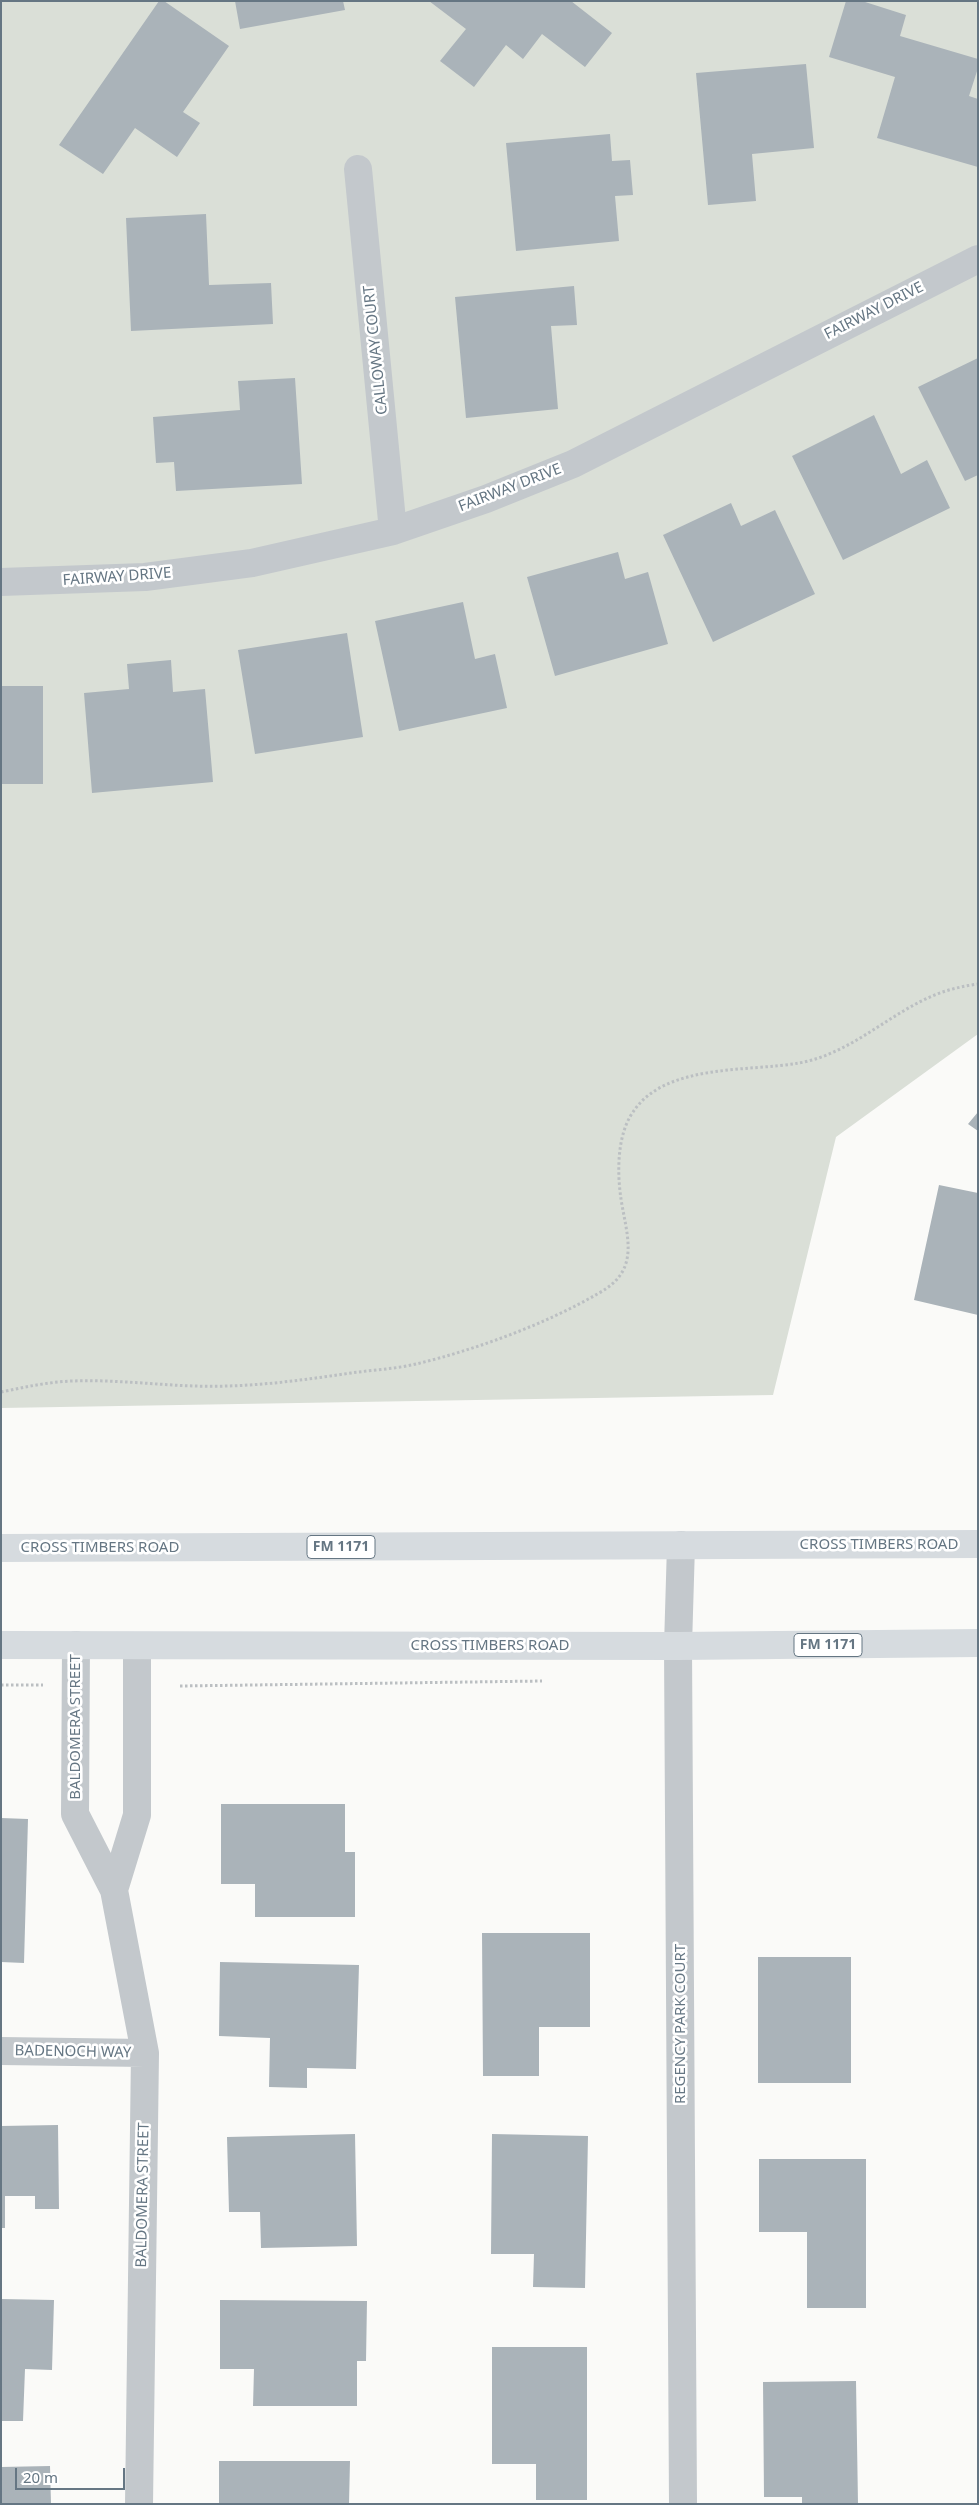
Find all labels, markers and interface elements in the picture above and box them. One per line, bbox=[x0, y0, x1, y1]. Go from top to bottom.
street label: FAIRWAY DRIVE bbox=[822, 278, 926, 344]
street label: CALLOWAY COURT bbox=[360, 284, 392, 416]
street label: FAIRWAY DRIVE bbox=[456, 460, 564, 516]
street label: FAIRWAY DRIVE bbox=[62, 564, 172, 590]
road number: FM 1171 bbox=[307, 1535, 375, 1558]
street label: CROSS TIMBERS ROAD bbox=[800, 1536, 958, 1554]
street label: CROSS TIMBERS ROAD bbox=[21, 1539, 179, 1557]
road number: FM 1171 bbox=[794, 1634, 862, 1656]
street label: CROSS TIMBERS ROAD bbox=[411, 1637, 569, 1655]
street label: BALDOMERA STREET bbox=[67, 1654, 85, 1800]
street label: REGENCY PARK COURT bbox=[672, 1944, 690, 2104]
street label: BADENOCH WAY bbox=[14, 2042, 132, 2062]
street label: BALDOMERA STREET bbox=[133, 2122, 153, 2268]
scale bar bbox=[18, 2458, 128, 2490]
text: 20 m bbox=[23, 2467, 58, 2487]

